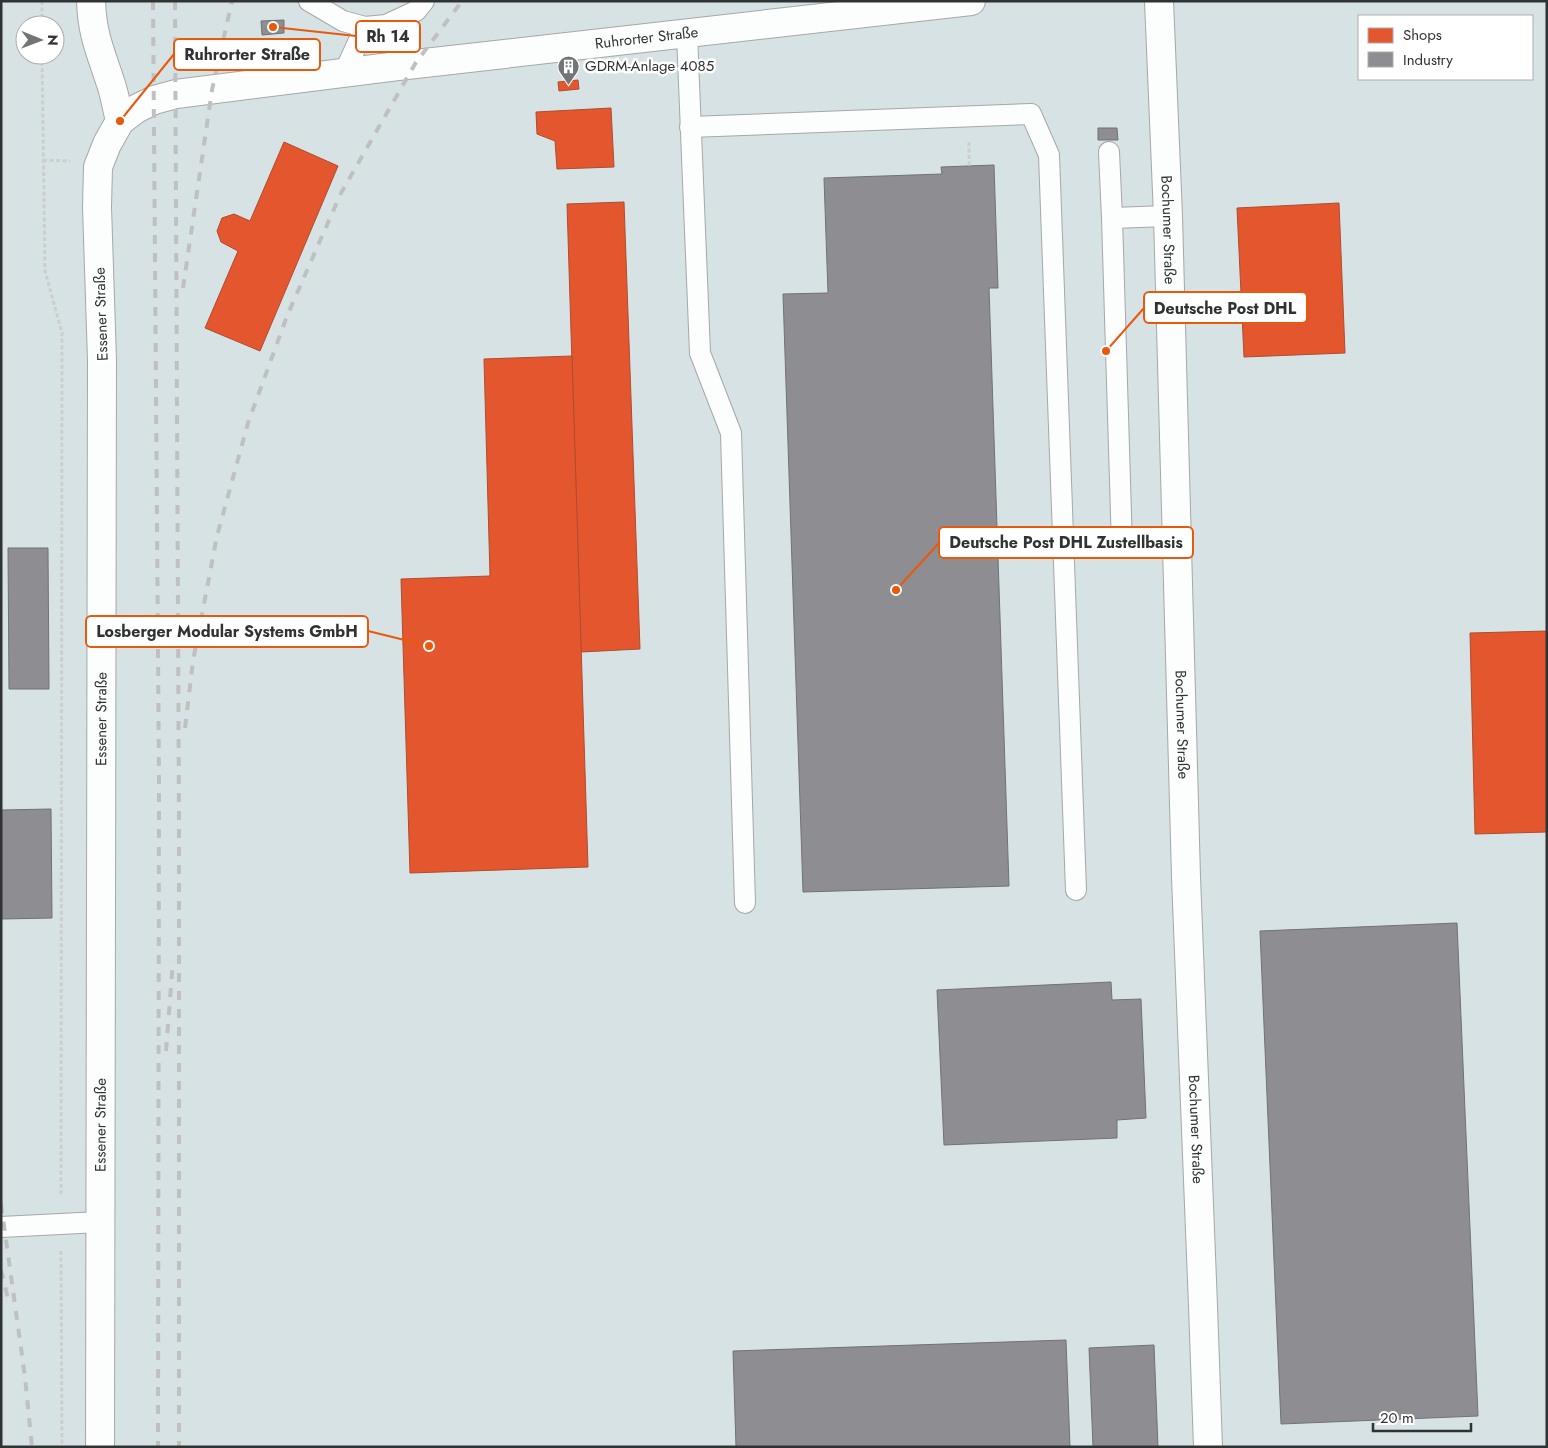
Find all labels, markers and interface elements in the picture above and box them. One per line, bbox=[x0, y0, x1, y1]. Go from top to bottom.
north arrow bbox=[15, 15, 65, 65]
legend bbox=[1358, 15, 1533, 80]
callout: Rh 14 bbox=[356, 21, 420, 52]
street label: Ruhrorter Straße bbox=[594, 21, 700, 55]
text: Shops bbox=[1403, 24, 1442, 46]
text: Rh 14 bbox=[366, 25, 410, 48]
text: N bbox=[43, 34, 63, 46]
callout: Ruhrorter Straße bbox=[174, 39, 320, 70]
text: Ruhrorter Straße bbox=[184, 43, 310, 66]
text: Industry bbox=[1403, 49, 1453, 71]
building icon: GDRM-Anlage 4085 bbox=[557, 54, 581, 85]
place label: GDRM-Anlage 4085 bbox=[585, 55, 714, 77]
street label: Bochumer Straße bbox=[1155, 175, 1181, 285]
street label: Essener Straße bbox=[88, 267, 114, 361]
callout: Deutsche Post DHL bbox=[1144, 292, 1307, 323]
text: Deutsche Post DHL bbox=[1154, 297, 1297, 320]
callout: Deutsche Post DHL Zustellbasis bbox=[939, 527, 1193, 558]
text: Deutsche Post DHL Zustellbasis bbox=[949, 531, 1183, 554]
callout: Losberger Modular Systems GmbH bbox=[86, 616, 368, 647]
text: Losberger Modular Systems GmbH bbox=[96, 620, 358, 643]
street label: Bochumer Straße bbox=[1169, 670, 1194, 780]
street label: Essener Straße bbox=[90, 672, 112, 766]
street label: Bochumer Straße bbox=[1183, 1074, 1209, 1185]
street label: Essener Straße bbox=[90, 1078, 112, 1172]
scale bar bbox=[1373, 1400, 1470, 1432]
text: 20 m bbox=[1380, 1407, 1414, 1429]

